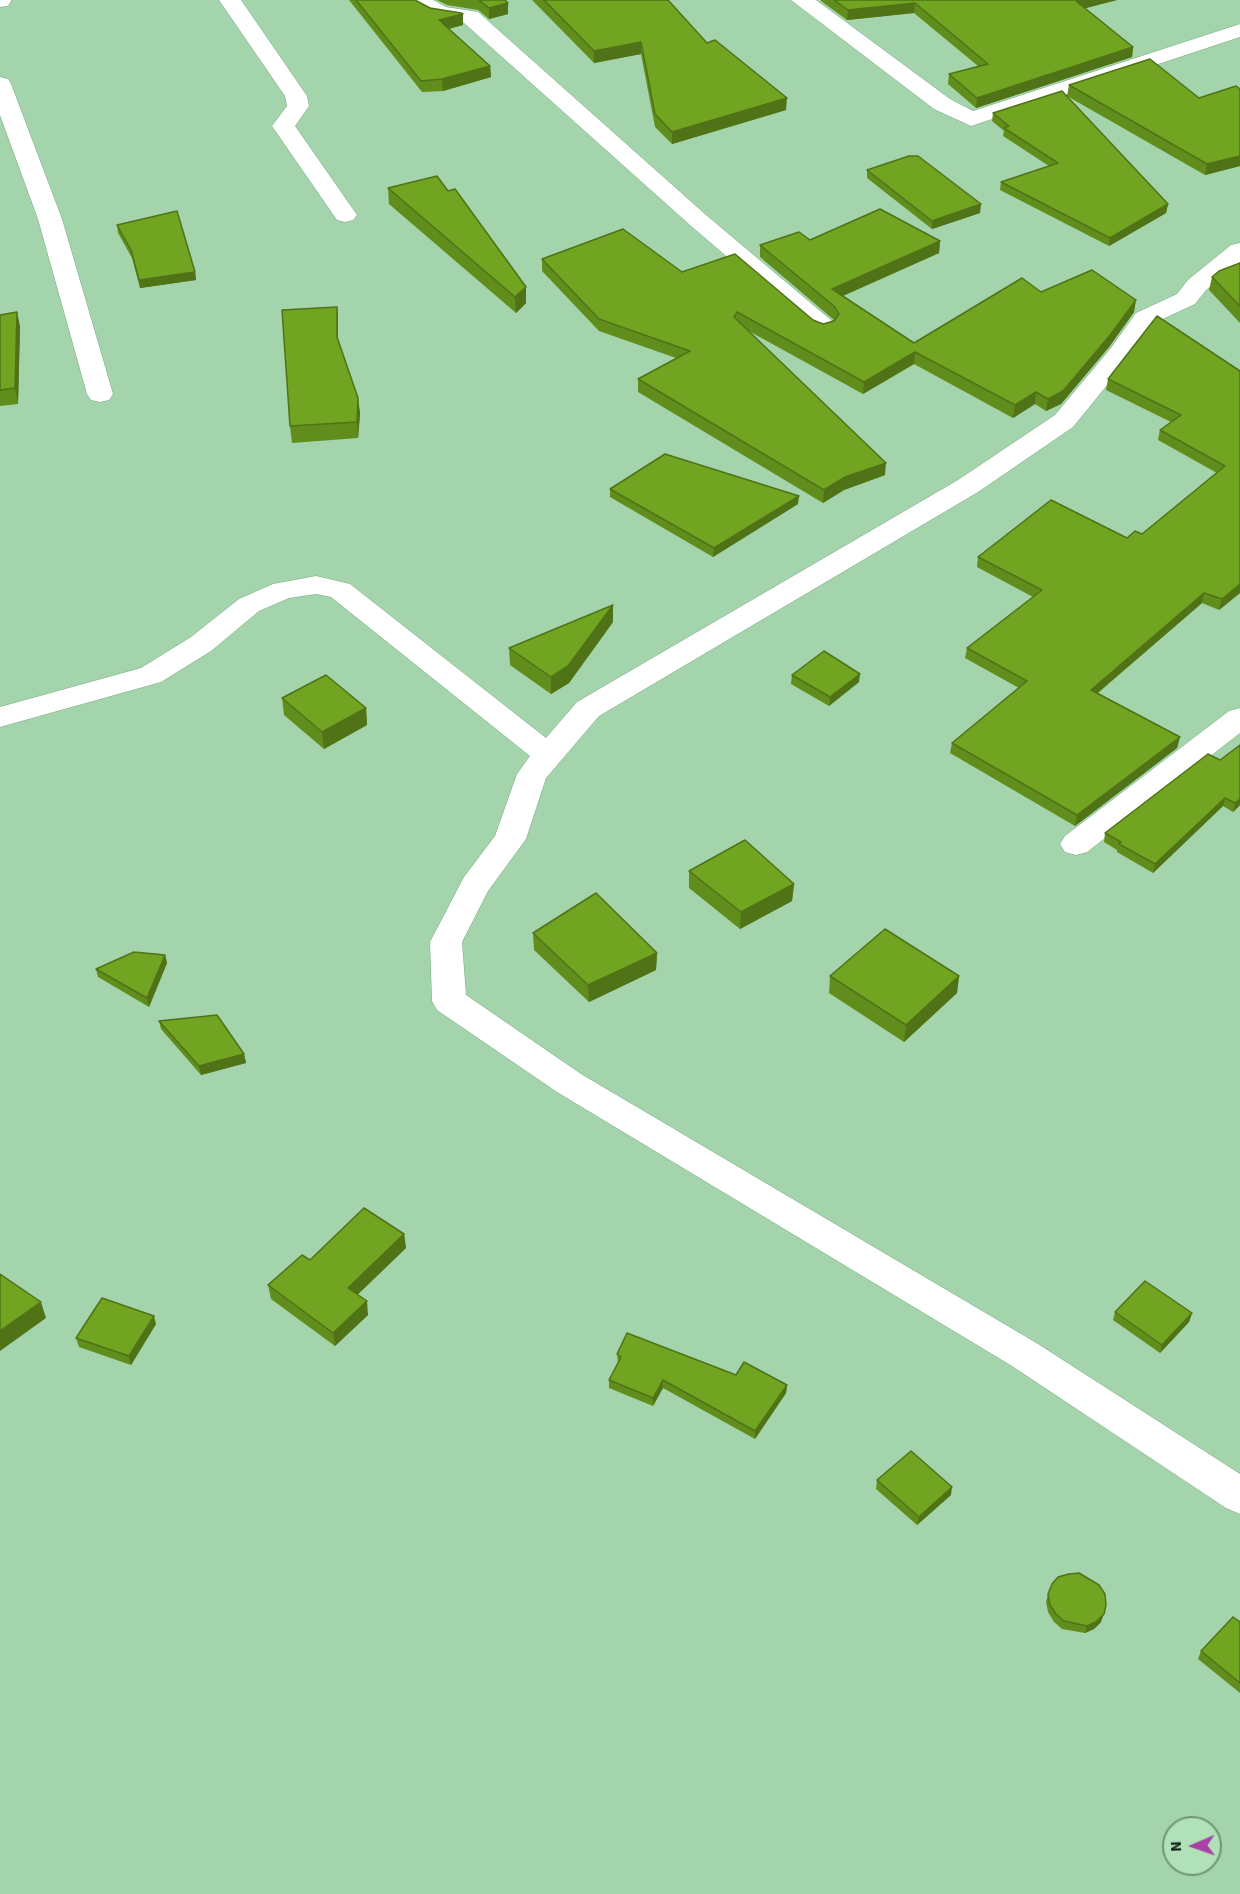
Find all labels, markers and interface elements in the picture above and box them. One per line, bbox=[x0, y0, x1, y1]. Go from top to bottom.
north arrow bbox=[1162, 1816, 1222, 1876]
text: N bbox=[1165, 1841, 1187, 1852]

